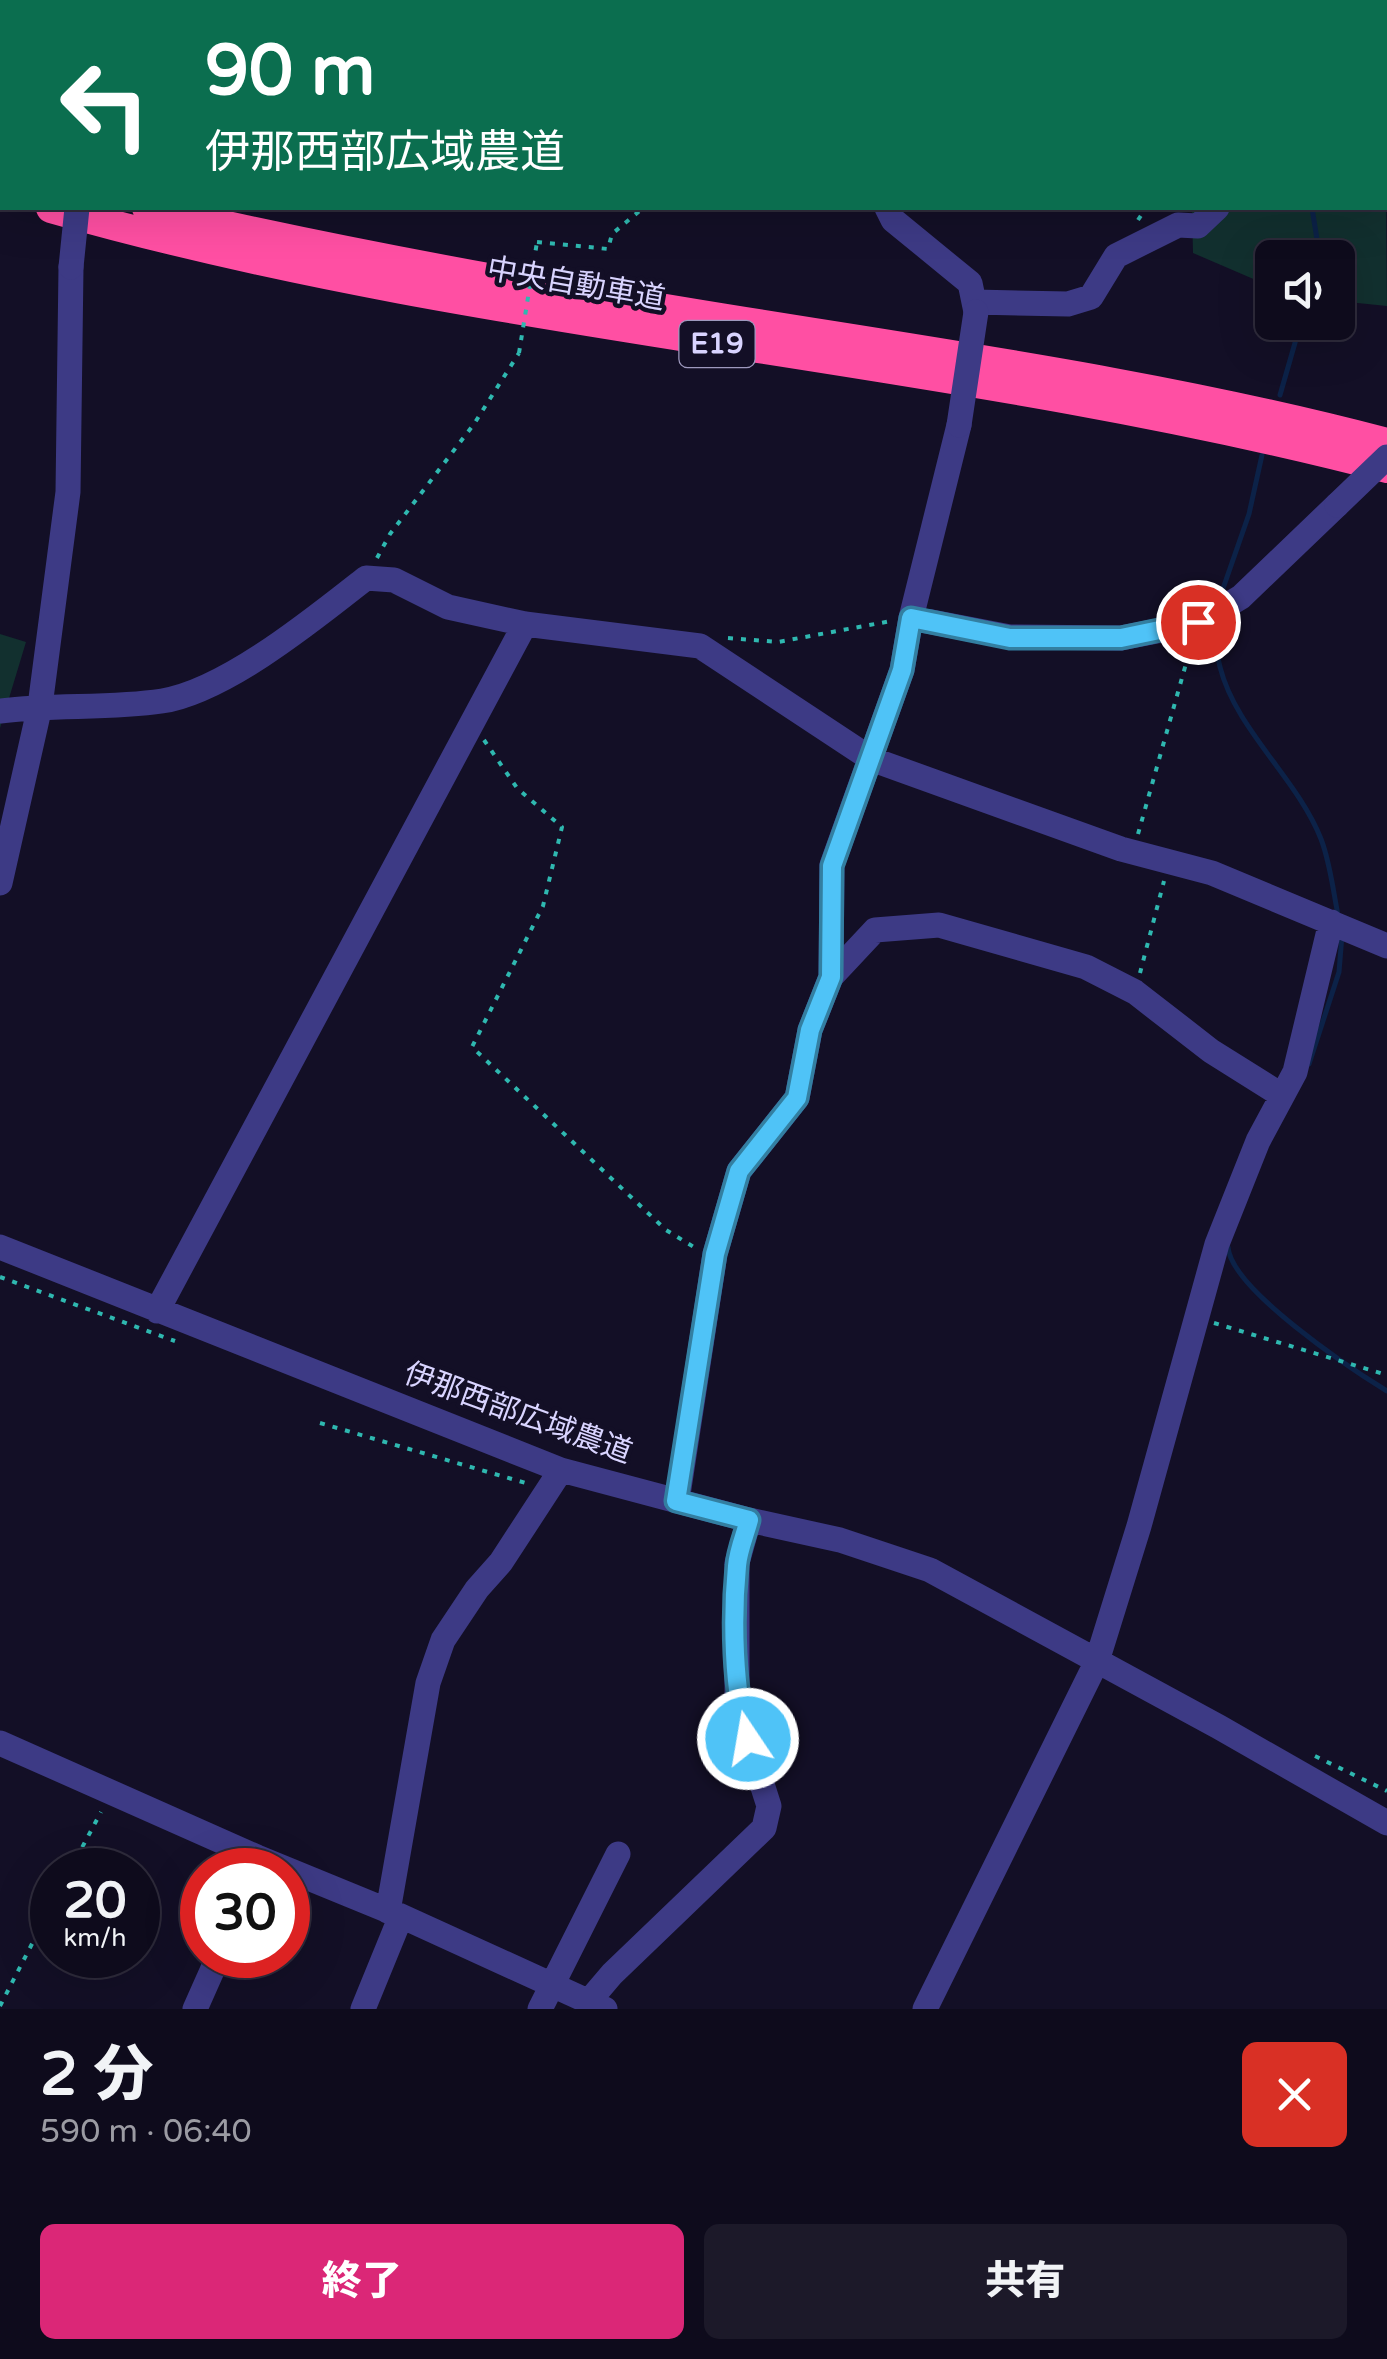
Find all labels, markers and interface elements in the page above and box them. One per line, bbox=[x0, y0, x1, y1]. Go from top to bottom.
text: 90 m bbox=[205, 30, 375, 114]
icon: left bbox=[40, 40, 170, 170]
text: 伊那西部広域農道 bbox=[205, 126, 565, 180]
map controls bbox=[1255, 240, 1355, 340]
button: sound bbox=[1255, 240, 1355, 340]
street label: 中央自動車道 bbox=[484, 250, 668, 318]
road number: E19 bbox=[680, 321, 754, 367]
pin bbox=[1156, 580, 1241, 665]
icon: arrive bbox=[1171, 595, 1226, 650]
street label: 伊那西部広域農道 bbox=[399, 1355, 637, 1471]
position arrow bbox=[696, 1687, 800, 1791]
speed limit sign: 30 bbox=[180, 1848, 310, 1978]
text: 20 bbox=[64, 1871, 126, 1931]
text: km/h bbox=[64, 1923, 126, 1953]
text: 2 分 bbox=[40, 2039, 153, 2111]
button: close bbox=[1242, 2042, 1347, 2147]
text: 590 m · 06:40 bbox=[40, 2113, 252, 2151]
button: 終了 bbox=[40, 2224, 684, 2339]
button: 共有 bbox=[704, 2224, 1347, 2339]

